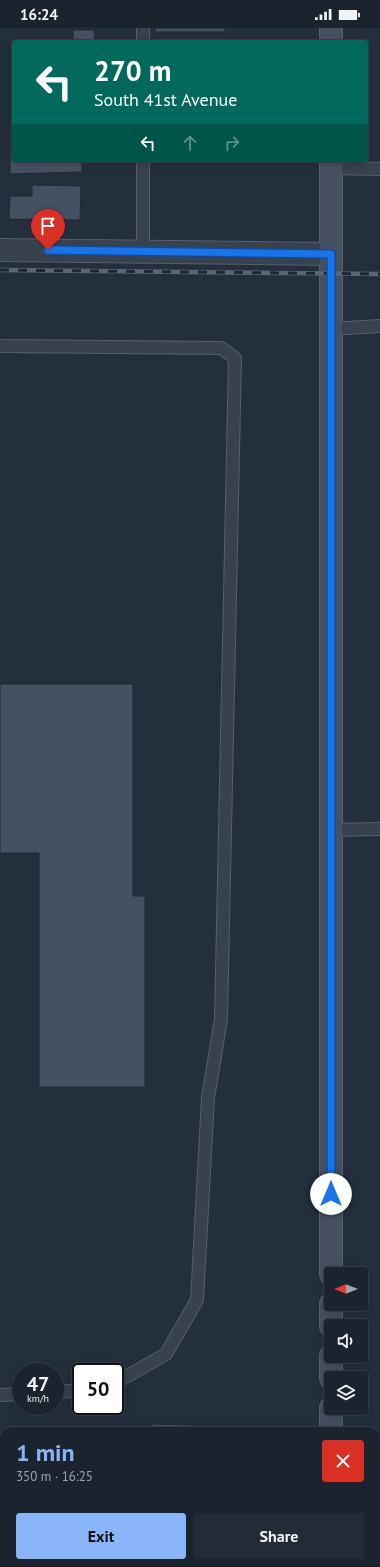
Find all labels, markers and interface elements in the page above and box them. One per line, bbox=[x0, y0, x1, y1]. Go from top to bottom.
text: 16:24 bbox=[20, 5, 58, 24]
text: 270 m bbox=[94, 52, 171, 89]
icon: left bbox=[28, 56, 80, 108]
text: South 41st Avenue bbox=[94, 88, 237, 111]
icon: left bbox=[137, 132, 159, 154]
icon: ahead bbox=[179, 132, 201, 154]
icon: right bbox=[221, 132, 243, 154]
pin bbox=[31, 209, 65, 250]
icon: arrive bbox=[37, 215, 59, 237]
position arrow bbox=[310, 1173, 352, 1215]
north arrow bbox=[324, 1267, 368, 1311]
map controls bbox=[324, 1267, 368, 1415]
button: sound bbox=[324, 1319, 368, 1363]
speed limit sign: 50 bbox=[72, 1363, 124, 1415]
text: 47 bbox=[27, 1371, 49, 1397]
button: layers bbox=[324, 1371, 368, 1415]
text: km/h bbox=[27, 1392, 49, 1405]
text: 1 min bbox=[16, 1437, 75, 1468]
button: close bbox=[322, 1440, 364, 1482]
text: 350 m · 16:25 bbox=[16, 1468, 93, 1485]
button: Exit bbox=[16, 1513, 186, 1559]
button: Share bbox=[194, 1513, 364, 1559]

